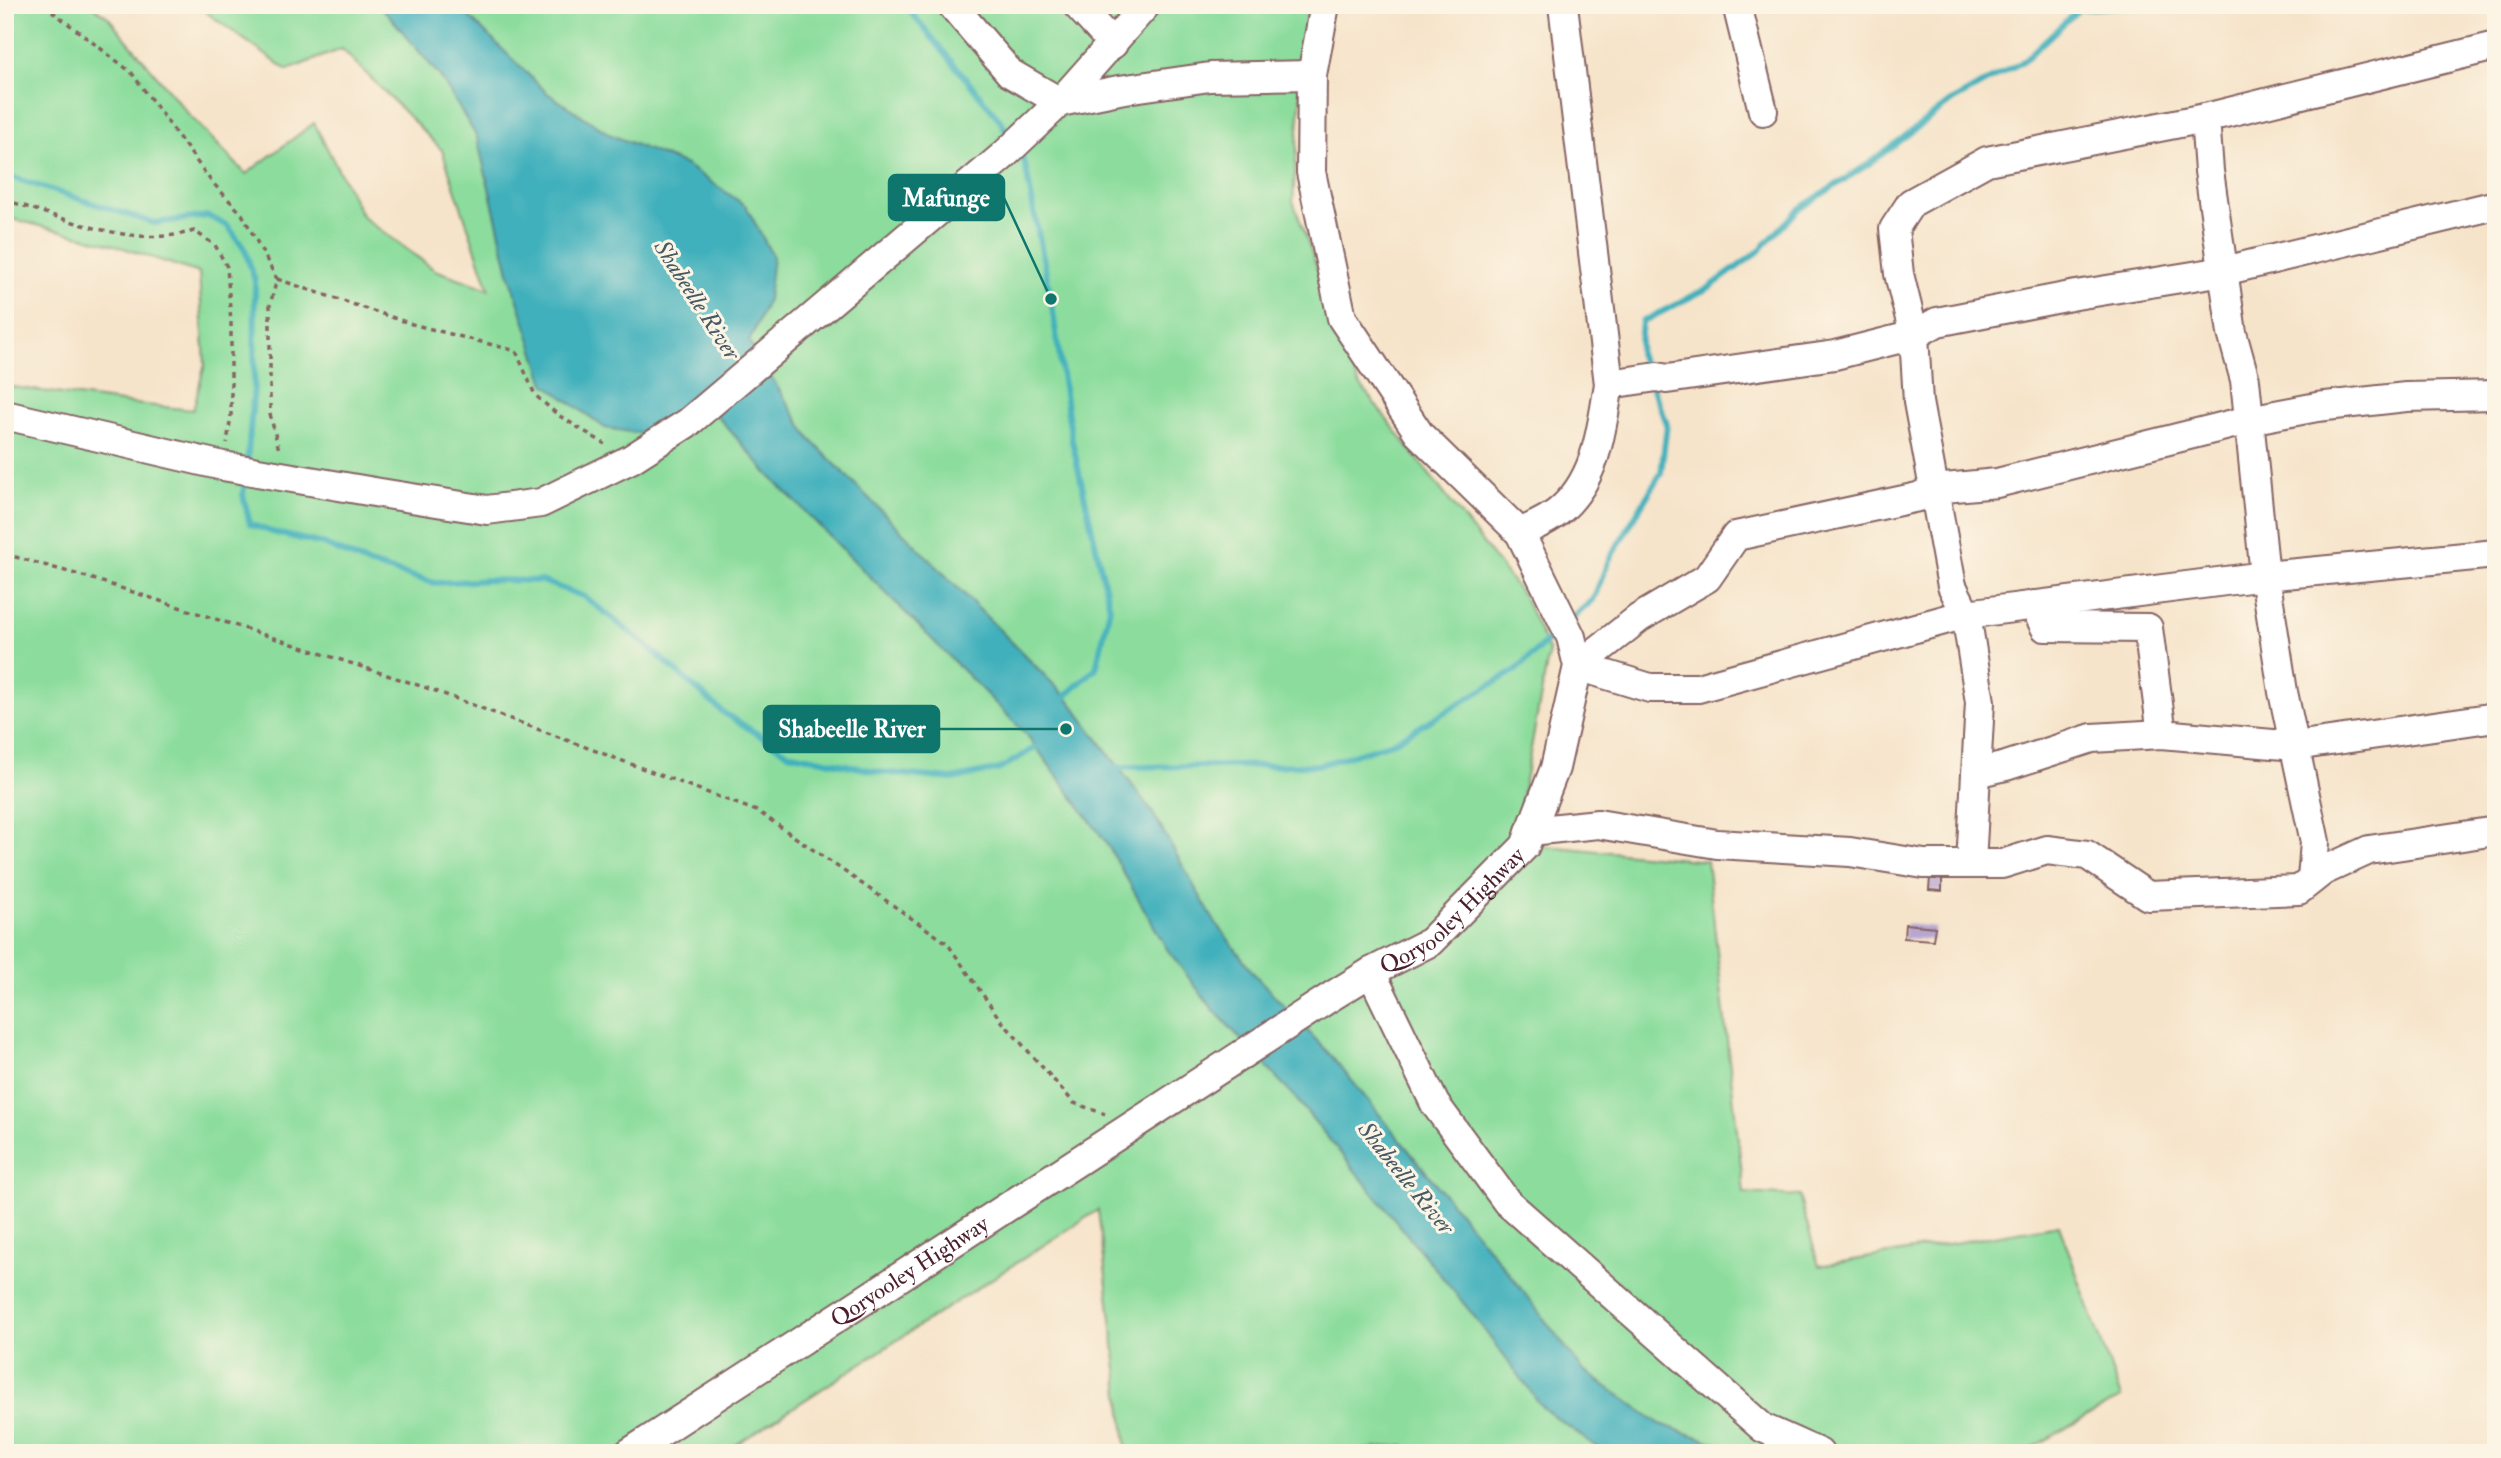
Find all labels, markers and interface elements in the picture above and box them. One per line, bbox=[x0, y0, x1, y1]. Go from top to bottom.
callout: Mafunge bbox=[889, 175, 1004, 220]
text: Mafunge bbox=[901, 183, 990, 214]
water label: Shabeelle River bbox=[646, 233, 748, 367]
callout: Shabeelle River bbox=[764, 706, 939, 752]
text: Shabeelle River bbox=[778, 714, 927, 745]
street label: Qoryooley Highway bbox=[1374, 840, 1531, 980]
water label: Shabeelle River bbox=[1350, 1114, 1462, 1242]
street label: Qoryooley Highway bbox=[824, 1208, 994, 1333]

